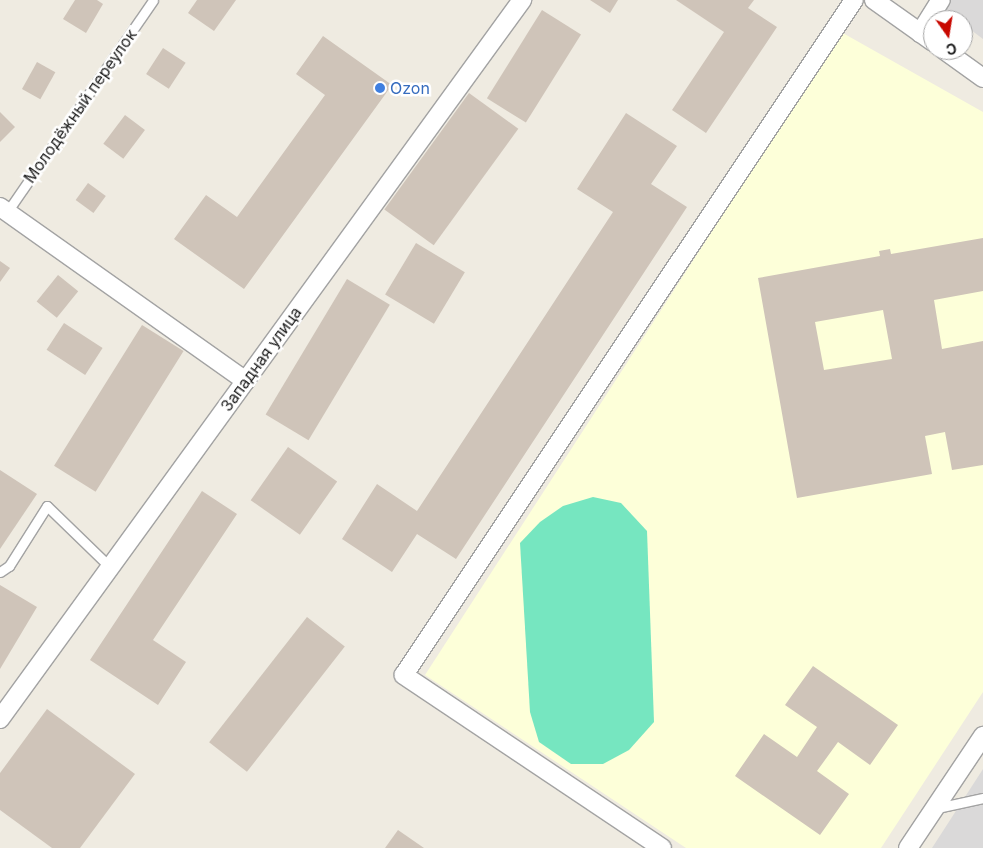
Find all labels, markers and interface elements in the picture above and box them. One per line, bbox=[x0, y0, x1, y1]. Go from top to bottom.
north arrow bbox=[923, 10, 973, 60]
street label: Молодёжный переулок bbox=[20, 25, 140, 187]
text: С bbox=[944, 40, 958, 59]
place label: Ozon bbox=[390, 78, 430, 98]
marker: Ozon bbox=[374, 82, 386, 94]
street label: Западная улица bbox=[217, 303, 305, 415]

